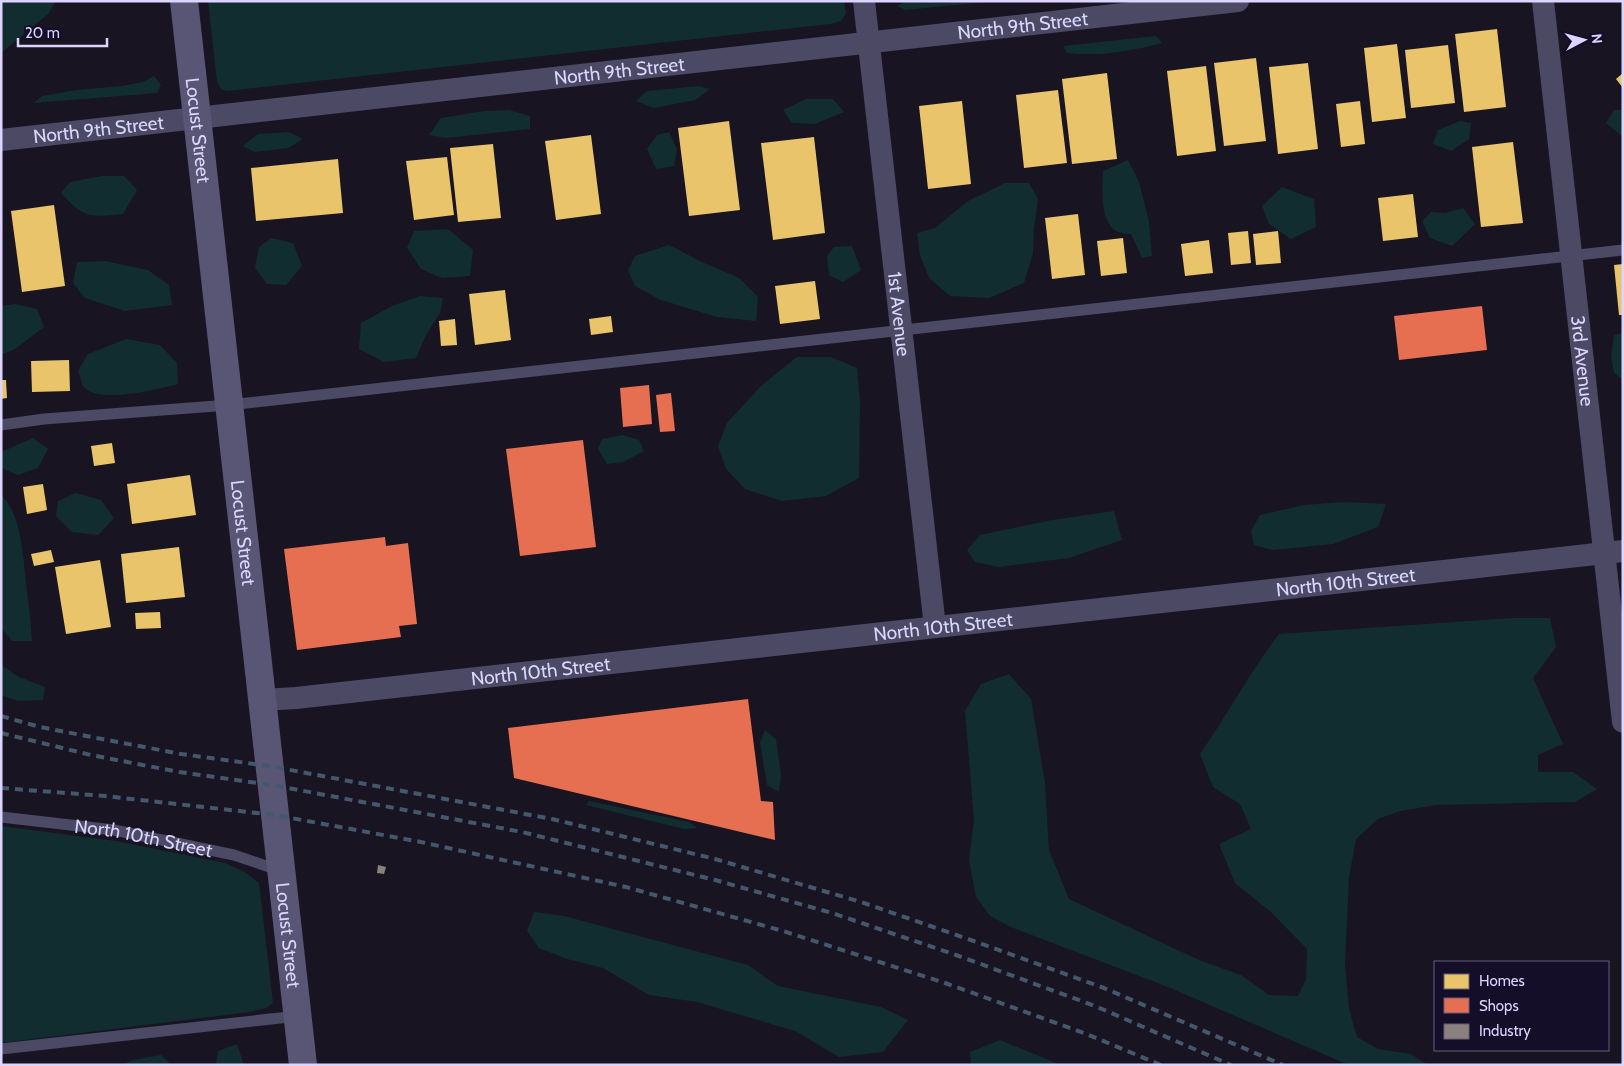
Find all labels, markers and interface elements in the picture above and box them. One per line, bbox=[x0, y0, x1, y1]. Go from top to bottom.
street label: North 9th Street bbox=[956, 6, 1090, 44]
scale bar bbox=[18, 15, 106, 47]
north arrow bbox=[1559, 15, 1609, 65]
text: 20 m bbox=[25, 24, 60, 42]
text: N bbox=[1587, 33, 1606, 45]
street label: North 9th Street bbox=[553, 52, 686, 89]
street label: Locust Street bbox=[181, 76, 216, 185]
street label: North 9th Street bbox=[32, 110, 165, 148]
street label: 1st Avenue bbox=[883, 270, 916, 358]
street label: 3rd Avenue bbox=[1566, 314, 1599, 408]
street label: Locust Street bbox=[226, 479, 261, 587]
street label: North 10th Street bbox=[1275, 563, 1417, 601]
street label: North 10th Street bbox=[872, 607, 1014, 645]
street label: North 10th Street bbox=[470, 652, 612, 690]
street label: North 10th Street bbox=[73, 814, 215, 862]
street label: Locust Street bbox=[271, 881, 306, 990]
legend bbox=[1434, 961, 1609, 1051]
text: Homes bbox=[1479, 972, 1525, 990]
text: Shops bbox=[1479, 997, 1519, 1015]
text: Industry bbox=[1479, 1022, 1531, 1040]

